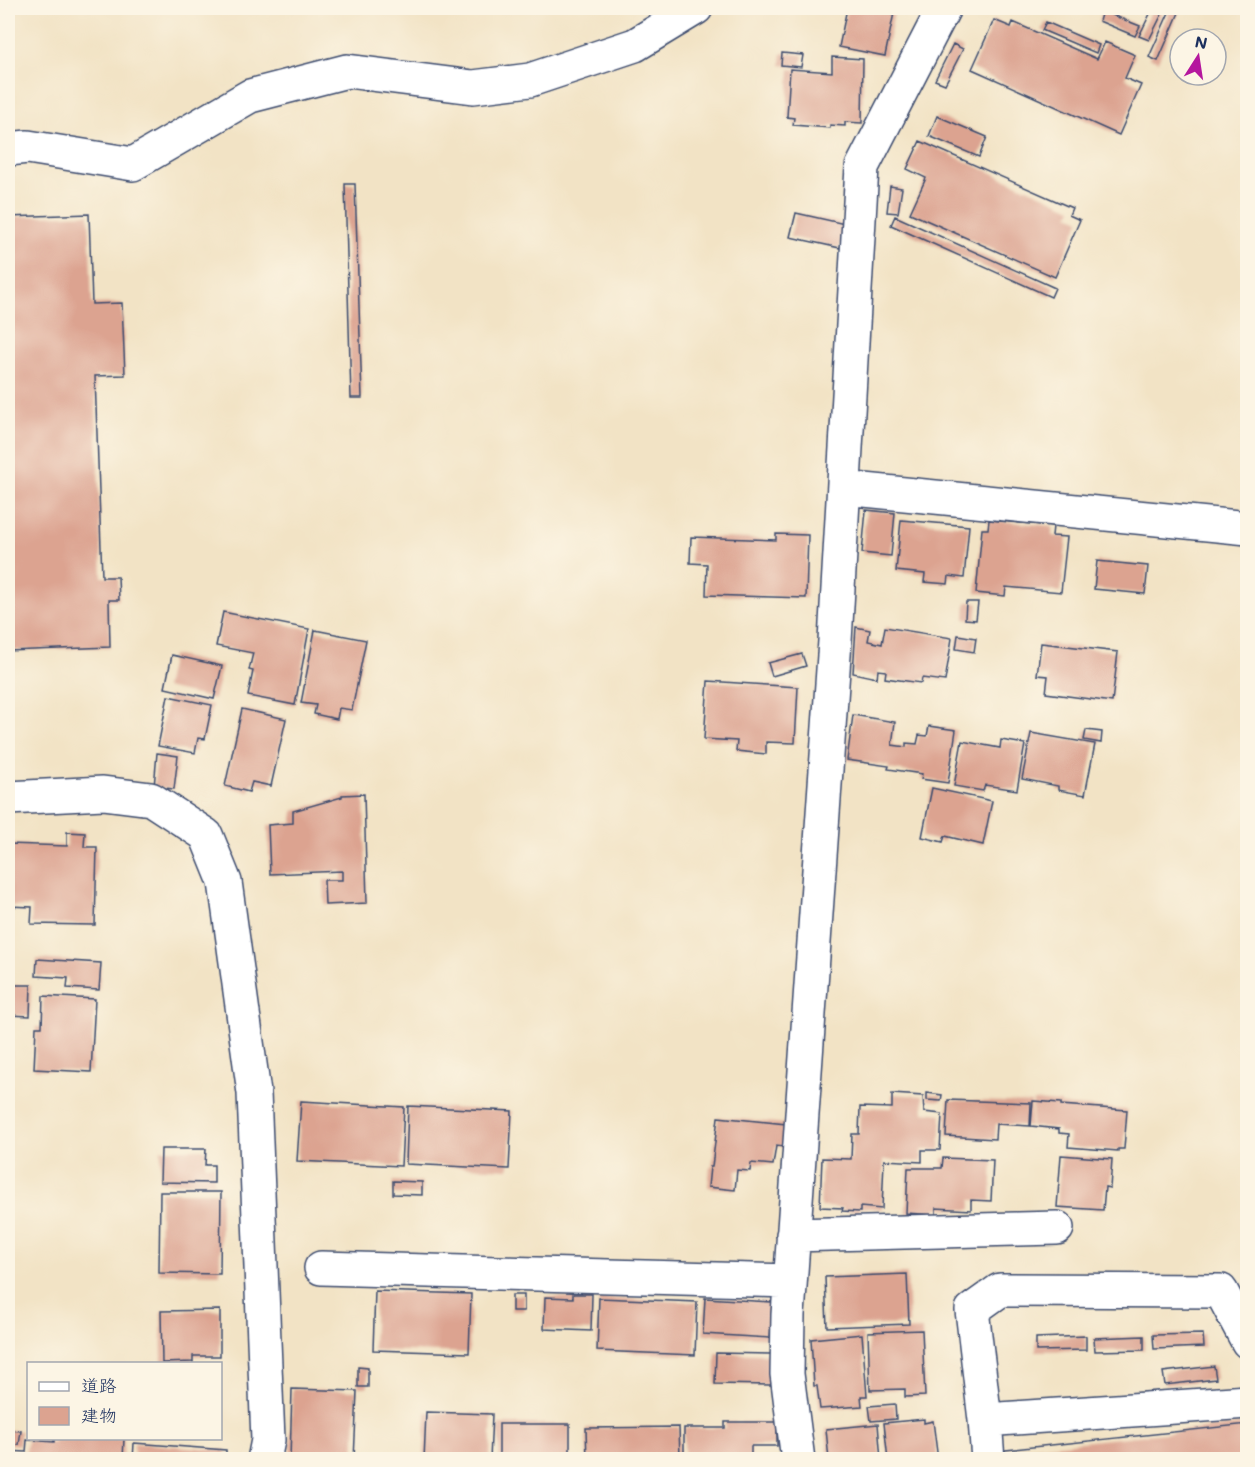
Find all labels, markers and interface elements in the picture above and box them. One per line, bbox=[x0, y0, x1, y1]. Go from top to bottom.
north arrow bbox=[1168, 27, 1228, 87]
text: N bbox=[1193, 30, 1209, 53]
legend bbox=[27, 1362, 222, 1440]
text: 道路 bbox=[81, 1373, 117, 1397]
text: 建物 bbox=[81, 1403, 117, 1427]

